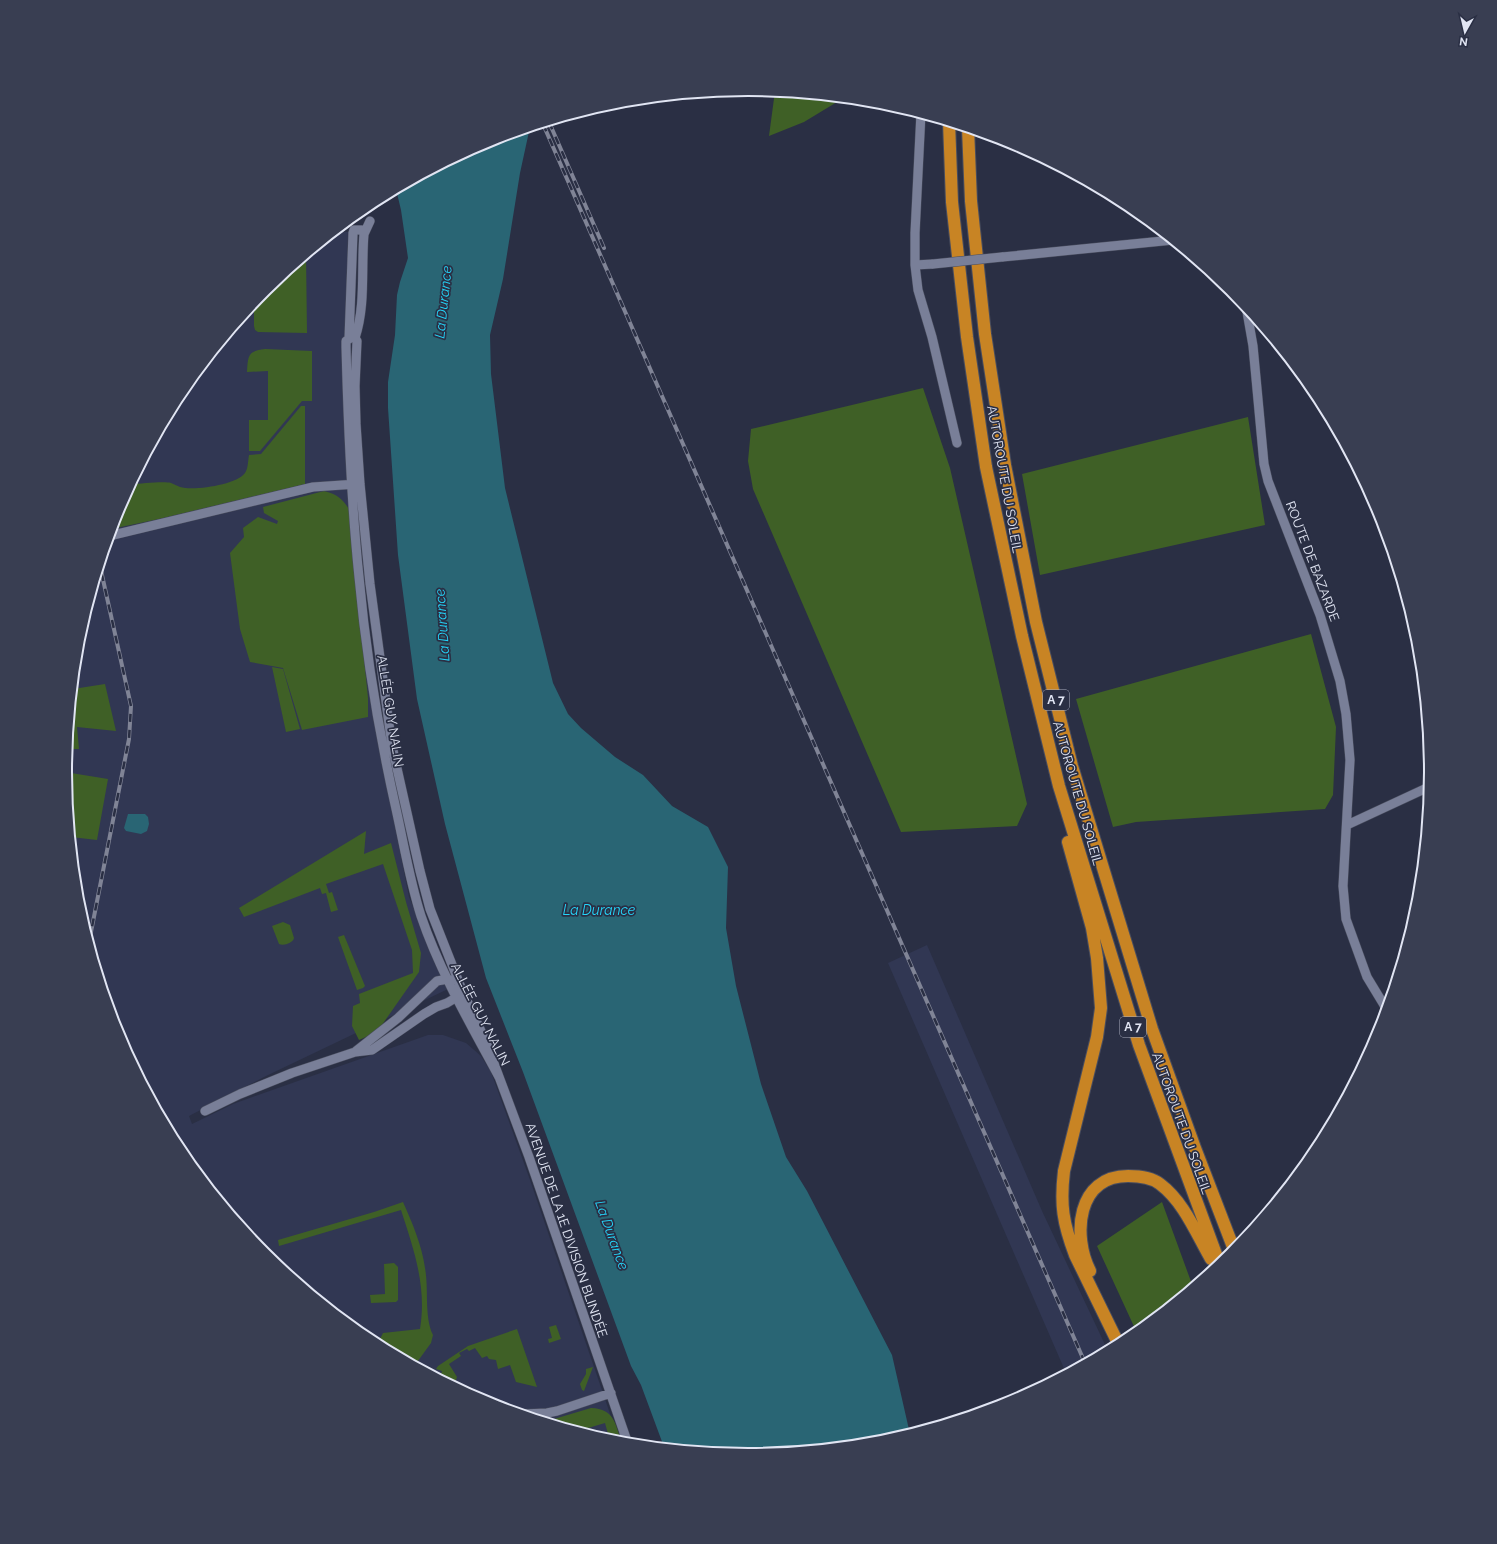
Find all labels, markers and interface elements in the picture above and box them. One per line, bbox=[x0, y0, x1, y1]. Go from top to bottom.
north arrow bbox=[1445, 12, 1485, 52]
text: N bbox=[1459, 34, 1469, 48]
water label: La Durance bbox=[431, 265, 455, 339]
street label: AUTOROUTE DU SOLEIL bbox=[984, 404, 1025, 554]
street label: ROUTE DE BAZARDE bbox=[1283, 499, 1342, 624]
water label: La Durance bbox=[431, 588, 453, 662]
street label: ALLÉE GUY NALIN bbox=[374, 654, 407, 768]
road number: A 7 bbox=[1043, 690, 1069, 710]
street label: AUTOROUTE DU SOLEIL bbox=[1050, 719, 1105, 867]
water label: La Durance bbox=[563, 902, 636, 918]
street label: ALLÉE GUY NALIN bbox=[448, 960, 513, 1068]
road number: A 7 bbox=[1120, 1017, 1146, 1037]
street label: AUTOROUTE DU SOLEIL bbox=[1149, 1051, 1214, 1196]
street label: AVENUE DE LA 1E DIVISION BLINDÉE bbox=[523, 1121, 610, 1339]
water label: La Durance bbox=[592, 1198, 632, 1272]

